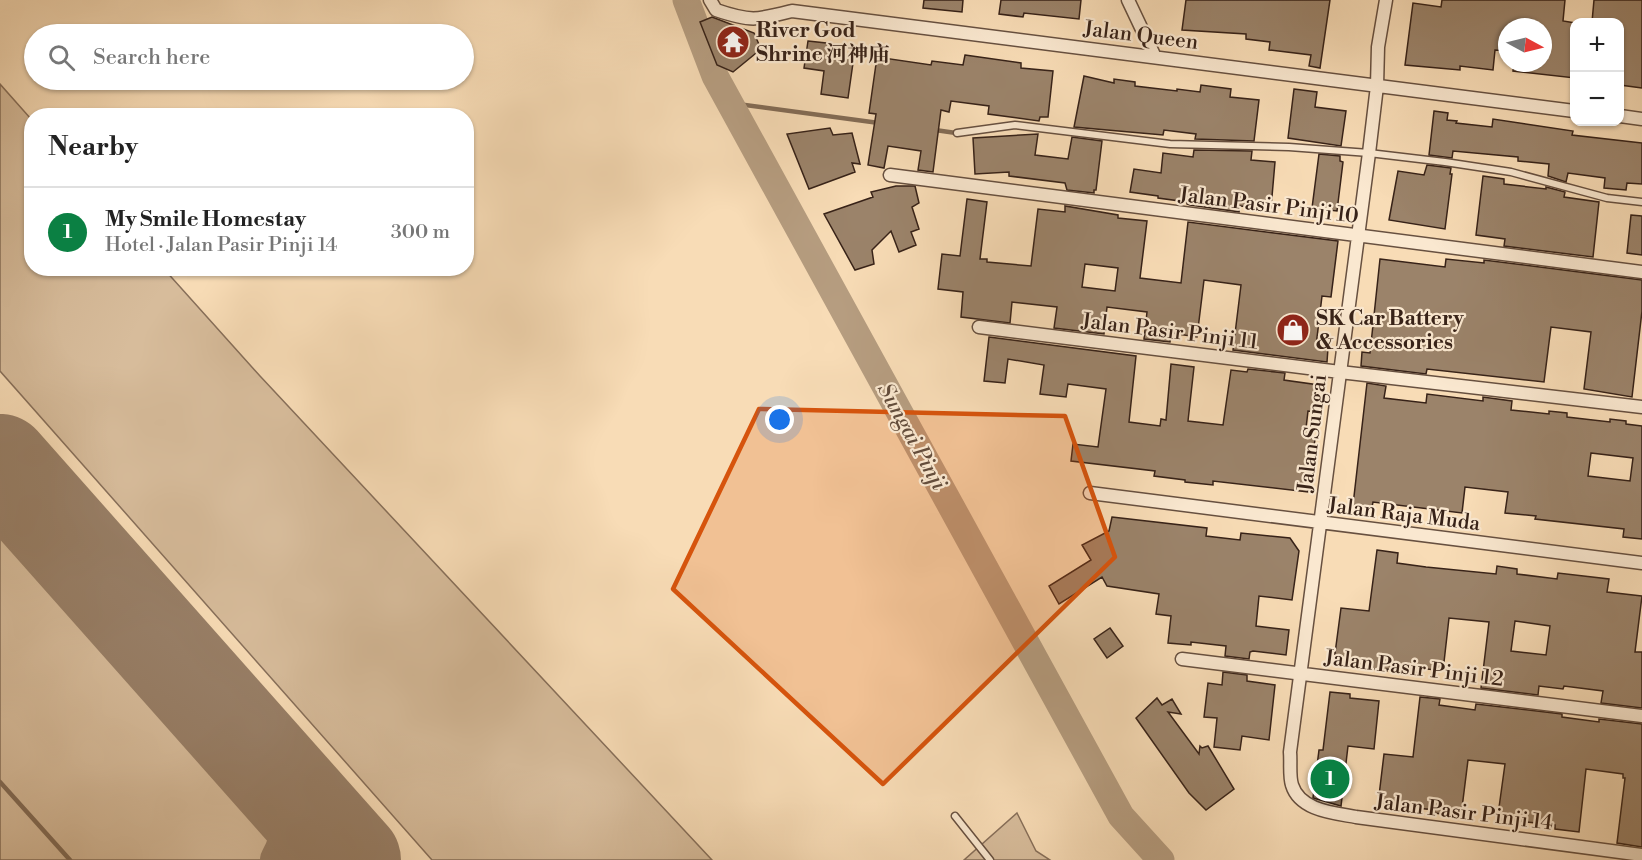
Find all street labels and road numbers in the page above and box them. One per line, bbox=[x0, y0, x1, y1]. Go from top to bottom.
street label: Jalan Queen bbox=[1081, 16, 1200, 56]
street label: Jalan Pasir Pinji 10 bbox=[1177, 182, 1360, 230]
street label: Jalan Pasir Pinji 11 bbox=[1079, 308, 1260, 356]
street label: Jalan Sungai bbox=[1293, 373, 1333, 494]
street label: Jalan Raja Muda bbox=[1325, 493, 1482, 537]
street label: Jalan Pasir Pinji 12 bbox=[1322, 645, 1505, 693]
street label: Jalan Pasir Pinji 14 bbox=[1372, 789, 1554, 837]

